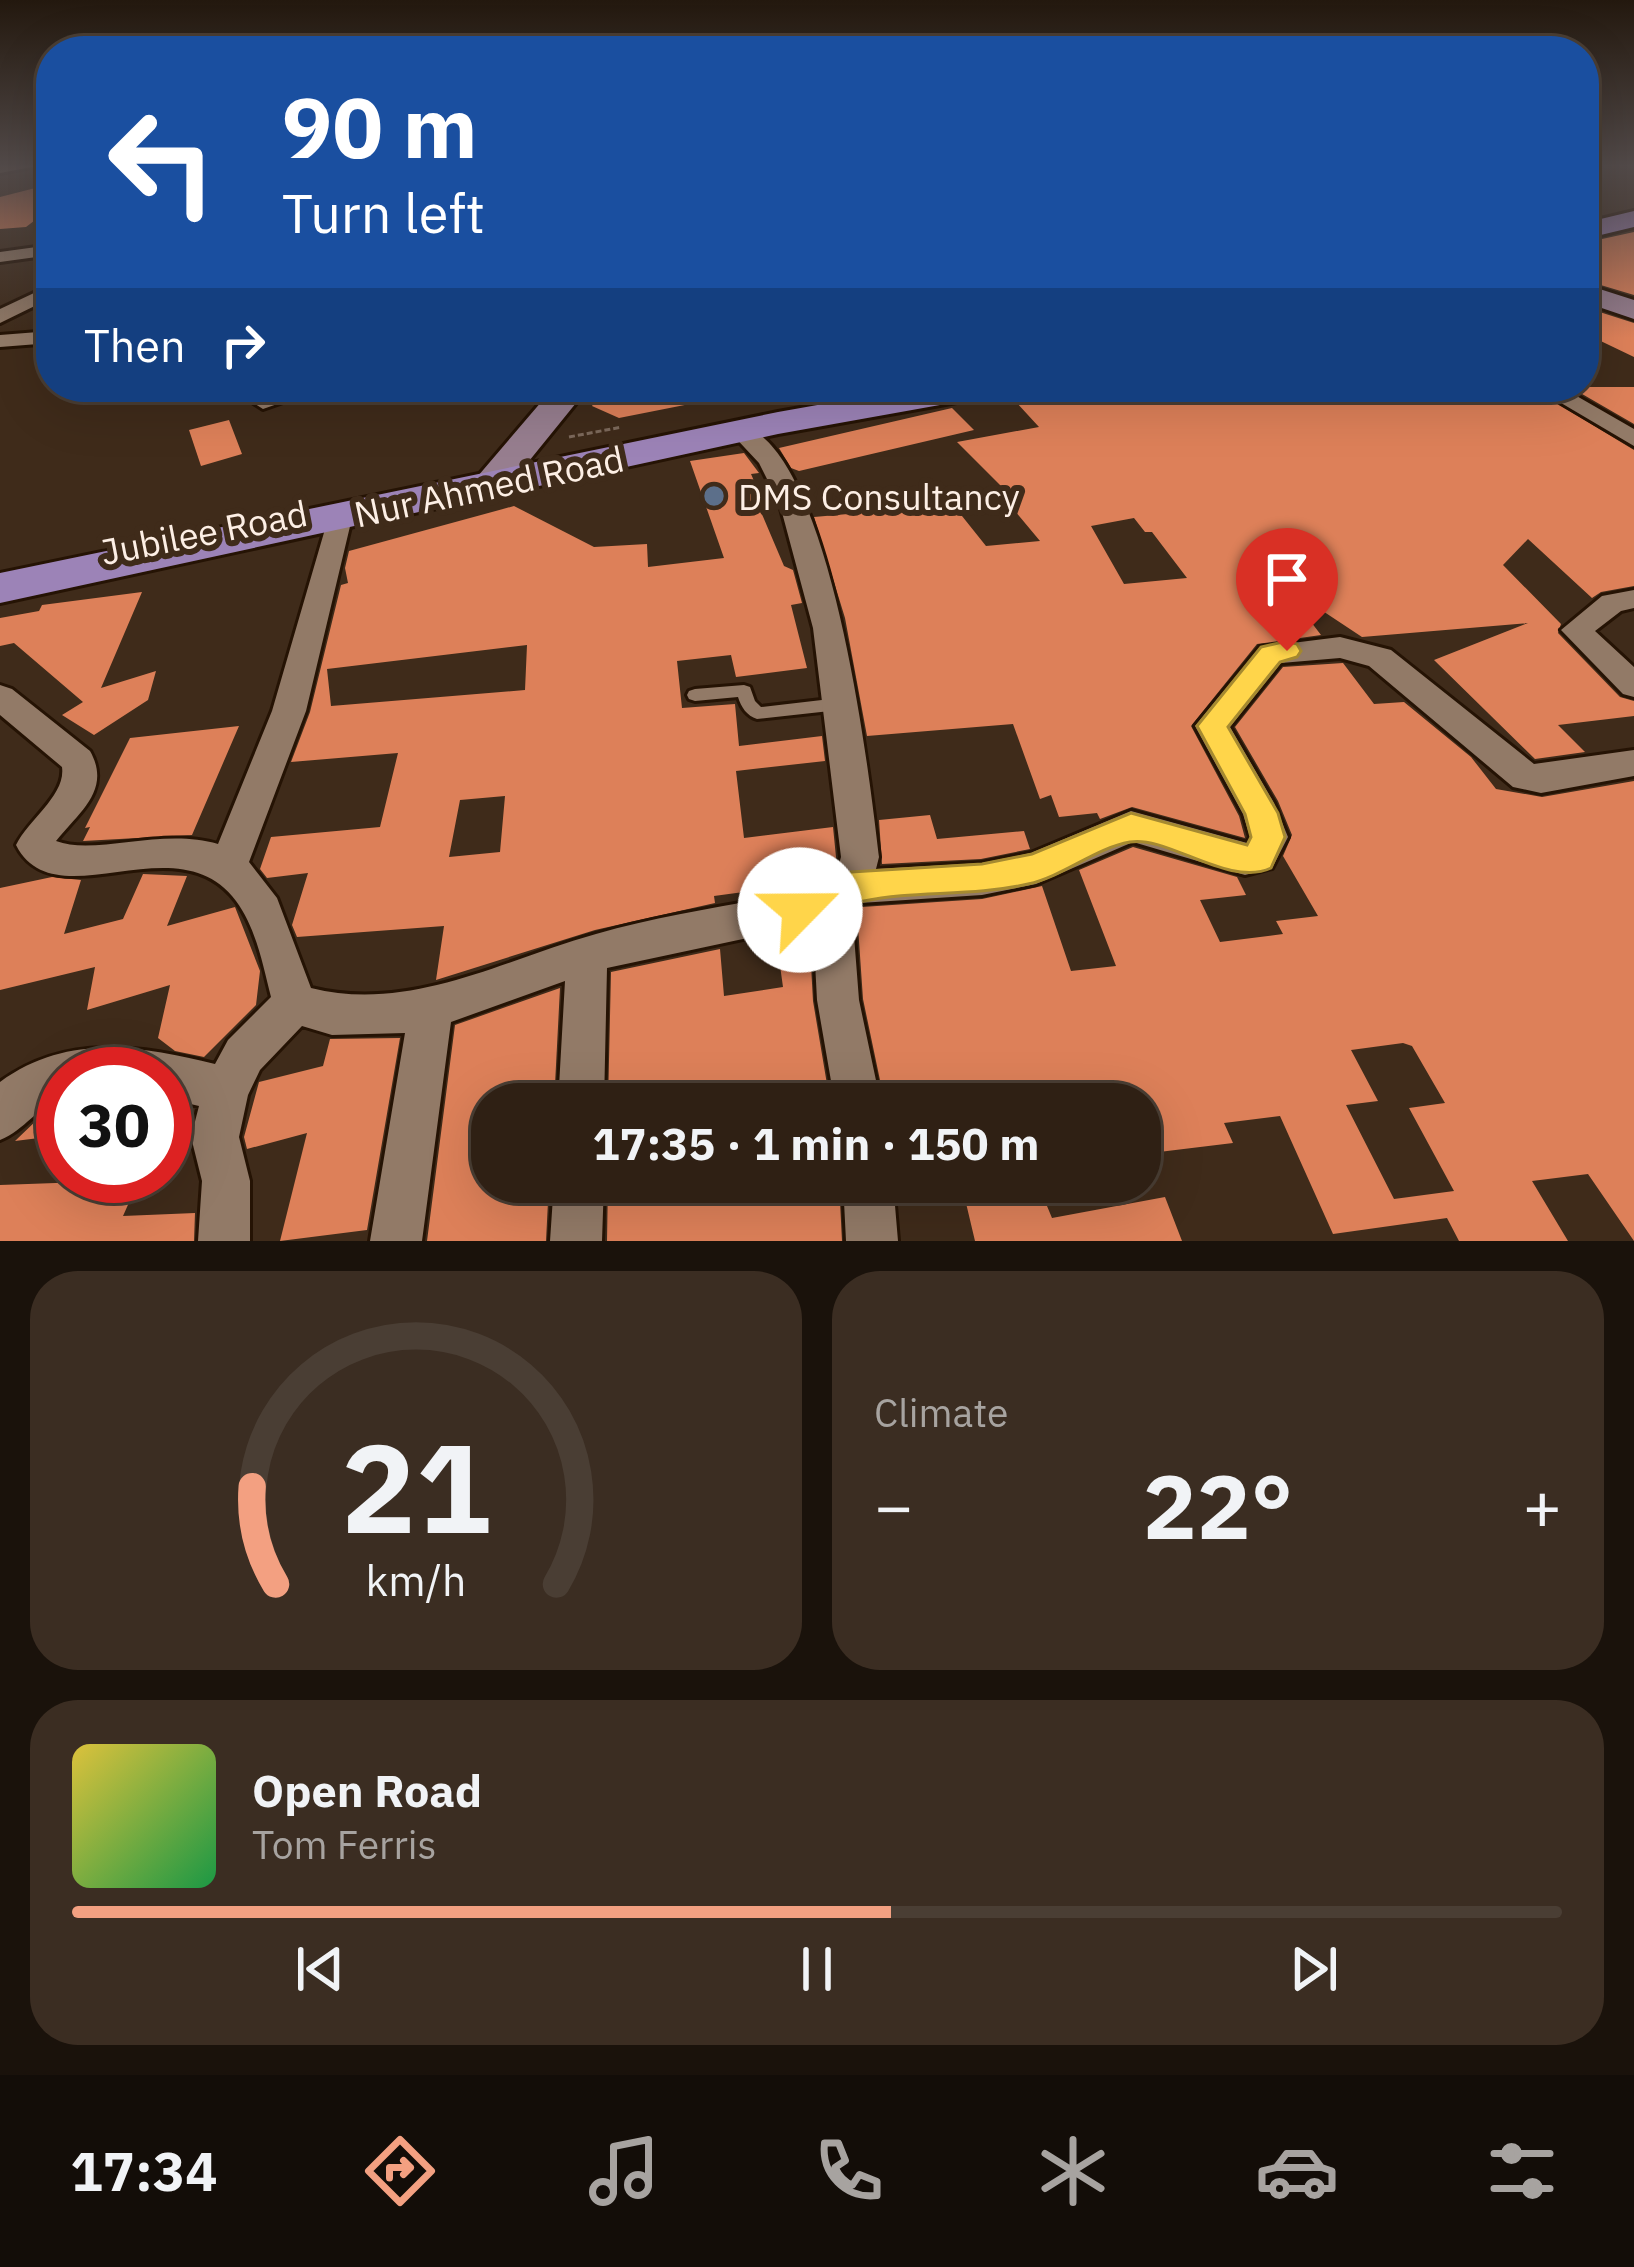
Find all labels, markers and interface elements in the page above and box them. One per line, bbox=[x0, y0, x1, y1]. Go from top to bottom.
text: 90 m bbox=[282, 72, 478, 181]
icon: left bbox=[84, 84, 240, 240]
text: Turn left bbox=[282, 178, 485, 248]
icon: right bbox=[210, 312, 276, 378]
text: Then bbox=[84, 316, 186, 374]
street label: Nur Ahmed Road bbox=[350, 434, 628, 538]
place label: DMS Consultancy bbox=[738, 473, 1020, 520]
marker: DMS Consultancy bbox=[701, 483, 727, 509]
street label: Jubilee Road bbox=[97, 489, 311, 575]
pin bbox=[1236, 528, 1338, 651]
icon: arrive bbox=[1254, 546, 1320, 612]
position arrow bbox=[737, 847, 863, 973]
speed limit sign: 30 bbox=[36, 1047, 192, 1203]
text: 17:35 · 1 min · 150 m bbox=[593, 1114, 1039, 1172]
text: Climate bbox=[874, 1387, 1008, 1438]
text: 21 bbox=[341, 1405, 491, 1567]
text: 22° bbox=[1143, 1447, 1293, 1564]
text: − bbox=[874, 1462, 914, 1548]
text: + bbox=[1522, 1462, 1562, 1548]
text: km/h bbox=[366, 1551, 466, 1607]
text: Open Road bbox=[252, 1761, 482, 1819]
text: Tom Ferris bbox=[252, 1819, 436, 1870]
icon: previous bbox=[287, 1936, 353, 2002]
icon: pause bbox=[784, 1936, 850, 2002]
icon: next bbox=[1281, 1936, 1347, 2002]
icon: directions bbox=[358, 2129, 442, 2213]
icon: music bbox=[582, 2129, 666, 2213]
icon: phone bbox=[807, 2129, 891, 2213]
icon: climate bbox=[1031, 2129, 1115, 2213]
icon: car bbox=[1255, 2129, 1339, 2213]
icon: filters bbox=[1480, 2129, 1564, 2213]
text: 17:34 bbox=[70, 2136, 218, 2206]

